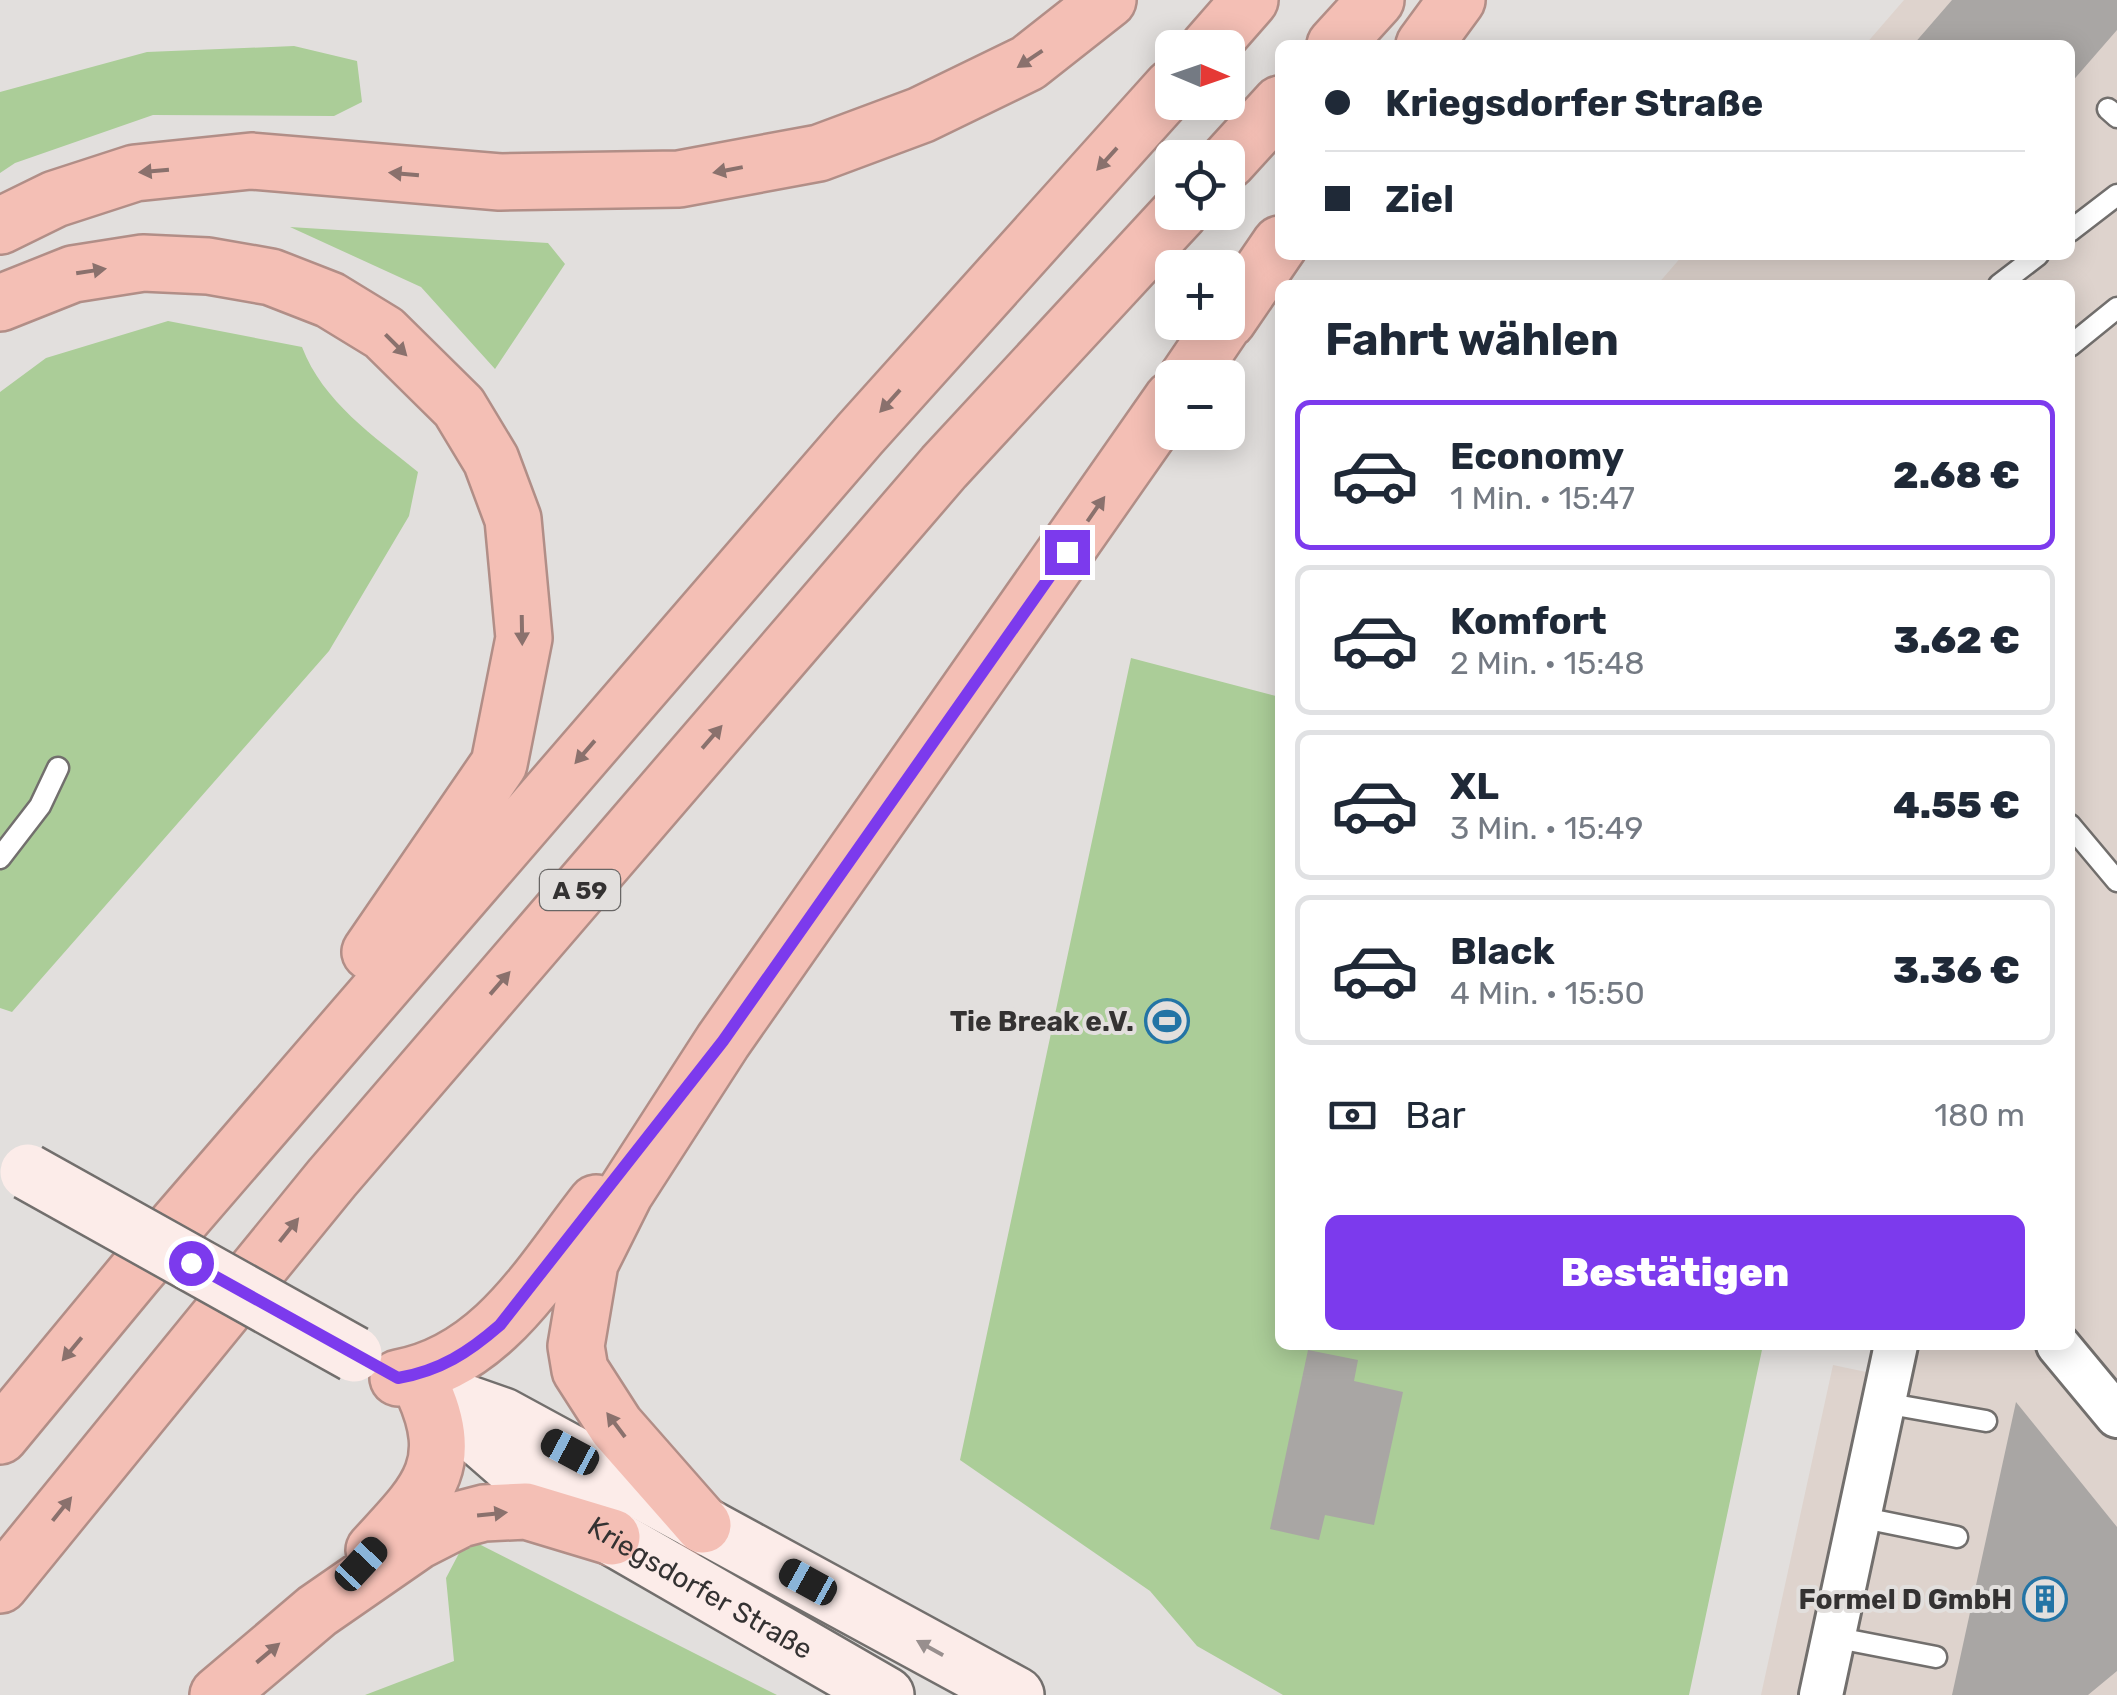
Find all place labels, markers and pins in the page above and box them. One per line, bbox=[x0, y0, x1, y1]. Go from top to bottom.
sports icon: Tie Break e.V. bbox=[1144, 998, 1190, 1044]
place label: Tie Break e.V. bbox=[950, 1005, 1134, 1038]
building icon: Formel D GmbH bbox=[2022, 1576, 2068, 1622]
place label: Formel D GmbH bbox=[1799, 1583, 2012, 1616]

